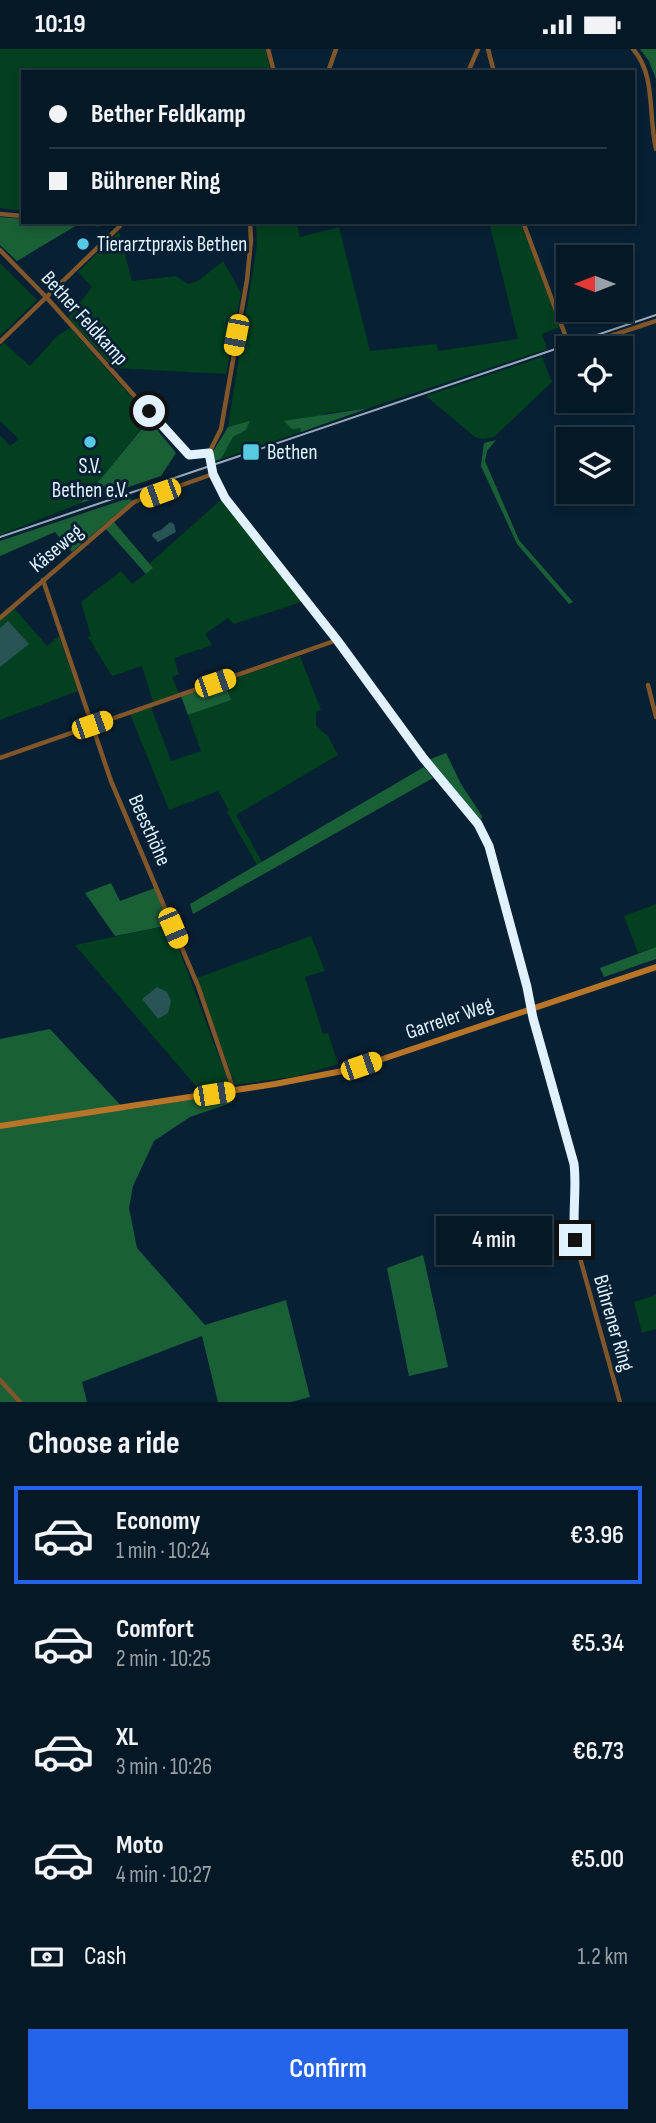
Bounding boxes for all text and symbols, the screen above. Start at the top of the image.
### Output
text: 10:19 [35,9,86,40]
text: Bether Feldkamp [91,99,246,130]
text: Bührener Ring [91,166,220,197]
place label: Tierarztpraxis Bethen [97,232,247,257]
marker: Tierarztpraxis Bethen [75,236,91,252]
north arrow [556,245,634,322]
map controls [556,245,633,504]
street label: Bether Feldkamp [36,266,133,371]
car [222,312,251,358]
button: locate [556,336,633,413]
route start [133,395,165,427]
button: layers [556,427,633,504]
marker: S.V. Bethen e.V. [82,434,98,450]
place label: Bethen [267,440,318,465]
marker: Bethen [241,442,261,462]
place label: S.V. Bethen e.V. [52,454,128,503]
car [137,476,184,510]
street label: Käseweg [25,519,88,578]
car [192,666,239,700]
car [69,708,116,742]
street label: Beesthöhe [123,791,176,870]
car [156,905,191,951]
street label: Garreler Weg [402,992,496,1045]
car [338,1049,385,1083]
car [192,1080,237,1108]
callout: 4 min [435,1215,550,1265]
route end [559,1224,591,1256]
text: 4 min [472,1226,516,1254]
street label: Bührener Ring [588,1272,639,1374]
text: Choose a ride [28,1424,180,1463]
icon: car [32,1504,95,1567]
text: Economy [116,1506,200,1537]
text: €3.96 [570,1520,624,1551]
text: 1 min · 10:24 [116,1537,210,1565]
icon: car [32,1612,95,1675]
text: Comfort [116,1614,194,1645]
text: €5.34 [571,1628,624,1659]
text: 2 min · 10:25 [116,1645,211,1673]
icon: car [32,1720,95,1783]
text: XL [116,1722,138,1753]
text: €6.73 [573,1736,624,1767]
text: 3 min · 10:26 [116,1753,212,1781]
icon: car [32,1828,95,1891]
text: Moto [116,1830,164,1861]
text: €5.00 [571,1844,624,1875]
text: 4 min · 10:27 [116,1861,211,1889]
icon: cash [28,1938,66,1976]
text: Cash [84,1941,127,1972]
text: 1.2 km [578,1943,628,1971]
button: Confirm [28,2029,628,2109]

